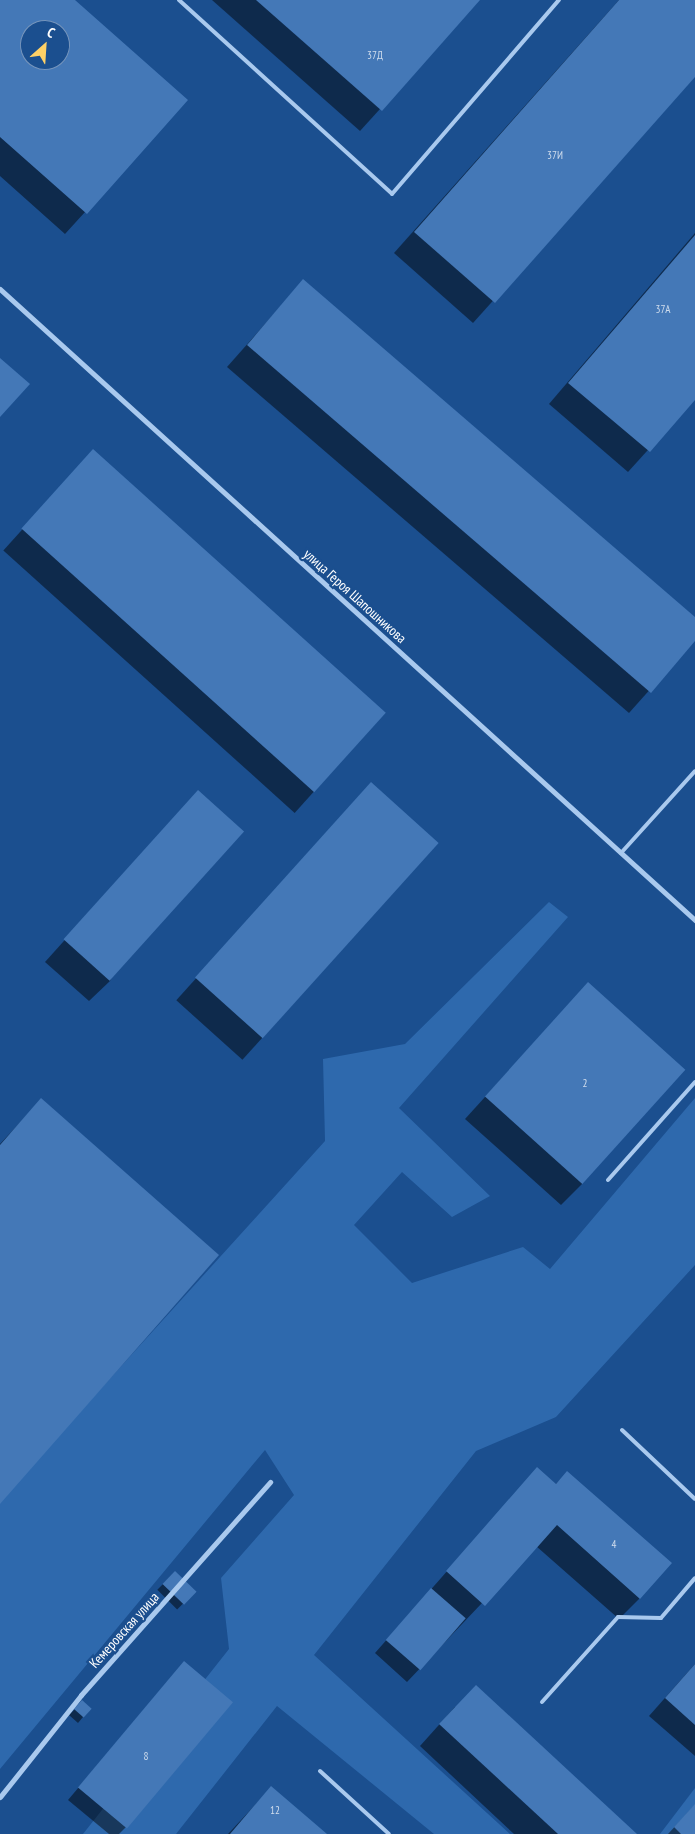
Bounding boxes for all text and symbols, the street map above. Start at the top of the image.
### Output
north arrow [20,20,70,70]
text: С [44,23,58,42]
house number: 37Д [367,48,383,62]
house number: 37И [547,148,563,162]
house number: 37А [655,302,671,316]
street label: улица Героя Шапошникова [300,545,410,647]
house number: 2 [583,1076,587,1090]
house number: 4 [612,1537,616,1551]
street label: Кемеровская улица [86,1589,162,1671]
house number: 8 [144,1749,148,1763]
house number: 12 [270,1803,280,1817]

